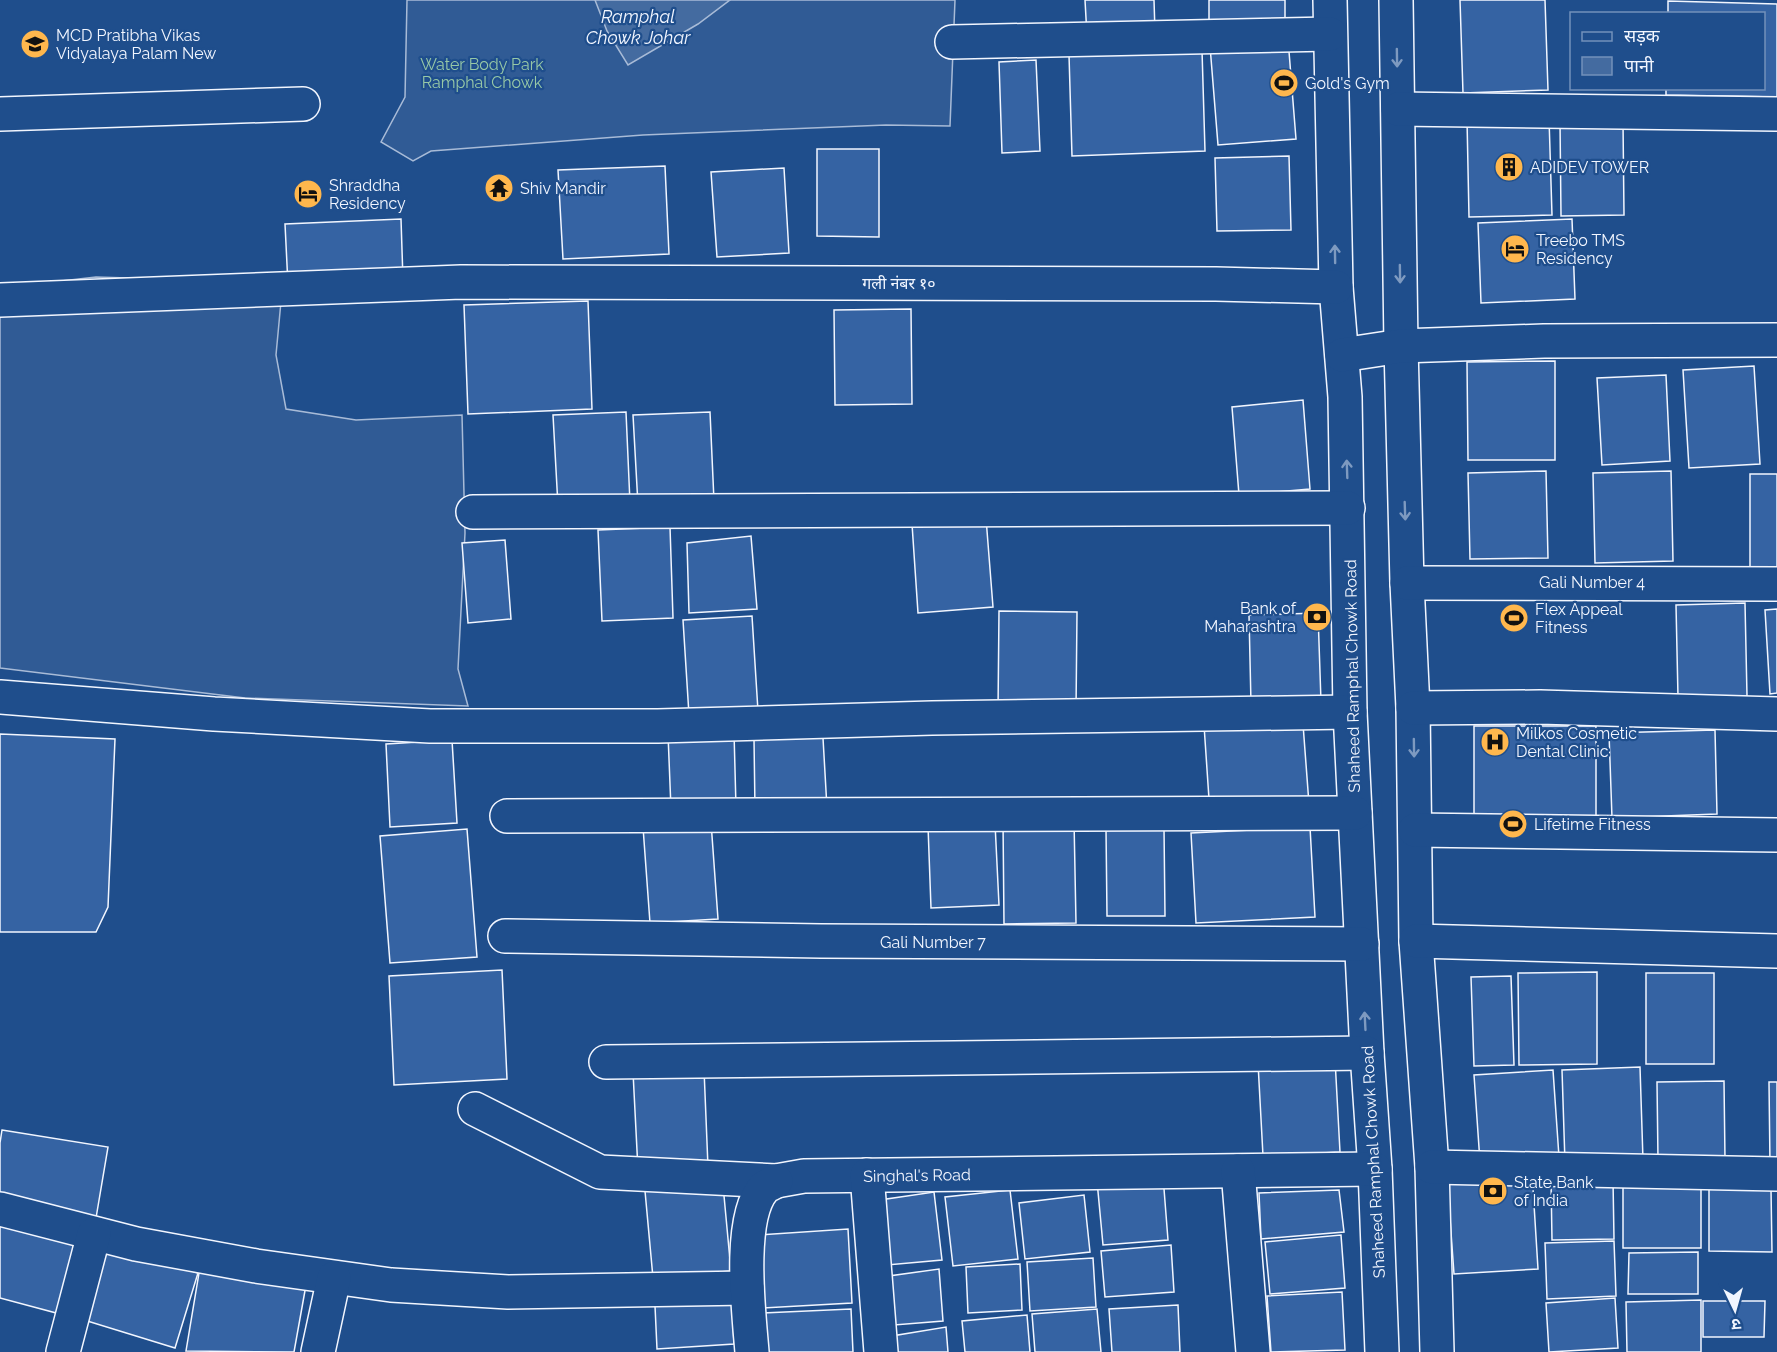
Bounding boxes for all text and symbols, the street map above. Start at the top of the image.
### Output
water label: Ramphal Chowk Johar [586,6,691,48]
legend [1570,12,1765,90]
text: सड़क [1624,25,1661,46]
place label: MCD Pratibha Vikas Vidyalaya Palam New [56,26,216,63]
school or university icon: MCD Pratibha Vikas Vidyalaya Palam New [19,28,51,60]
one-way arrow [1392,48,1403,68]
park label: Water Body Park Ramphal Chowk [420,55,544,92]
text: पानी [1624,55,1654,76]
sports icon: Gold's Gym [1268,67,1300,99]
place label: Gold's Gym [1305,74,1390,93]
building icon: ADIDEV TOWER [1493,151,1525,183]
place label: ADIDEV TOWER [1530,158,1649,177]
temple icon: Shiv Mandir [483,172,515,204]
place label: Shraddha Residency [329,176,406,213]
hotel icon: Shraddha Residency [292,178,324,210]
place label: Shiv Mandir [520,179,606,198]
place label: Treebo TMS Residency [1536,231,1625,268]
hotel icon: Treebo TMS Residency [1499,233,1531,265]
one-way arrow [1329,244,1341,264]
one-way arrow [1394,264,1406,284]
street label: गली नंबर १० [862,274,936,293]
one-way arrow [1342,460,1353,480]
one-way arrow [1400,501,1411,521]
street label: Shaheed Ramphal Chowk Road [1341,559,1364,793]
street label: Gali Number 4 [1539,573,1645,592]
place label: Bank of Maharashtra [1204,599,1297,636]
place label: Flex Appeal Fitness [1535,600,1623,637]
bank icon: Bank of Maharashtra [1301,601,1333,633]
sports icon: Flex Appeal Fitness [1498,602,1530,634]
place label: Milkos Cosmetic Dental Clinic [1516,724,1637,761]
hospital icon: Milkos Cosmetic Dental Clinic [1479,726,1511,758]
one-way arrow [1408,738,1420,758]
sports icon: Lifetime Fitness [1497,808,1529,840]
place label: Lifetime Fitness [1534,815,1651,834]
street label: Gali Number 7 [880,933,986,952]
one-way arrow [1360,1011,1371,1031]
street label: Shaheed Ramphal Chowk Road [1358,1045,1389,1279]
street label: Singhal's Road [863,1165,971,1186]
place label: State Bank of India [1514,1173,1594,1210]
bank icon: State Bank of India [1477,1175,1509,1207]
north arrow [1705,1280,1765,1340]
text: उ [1730,1315,1742,1334]

